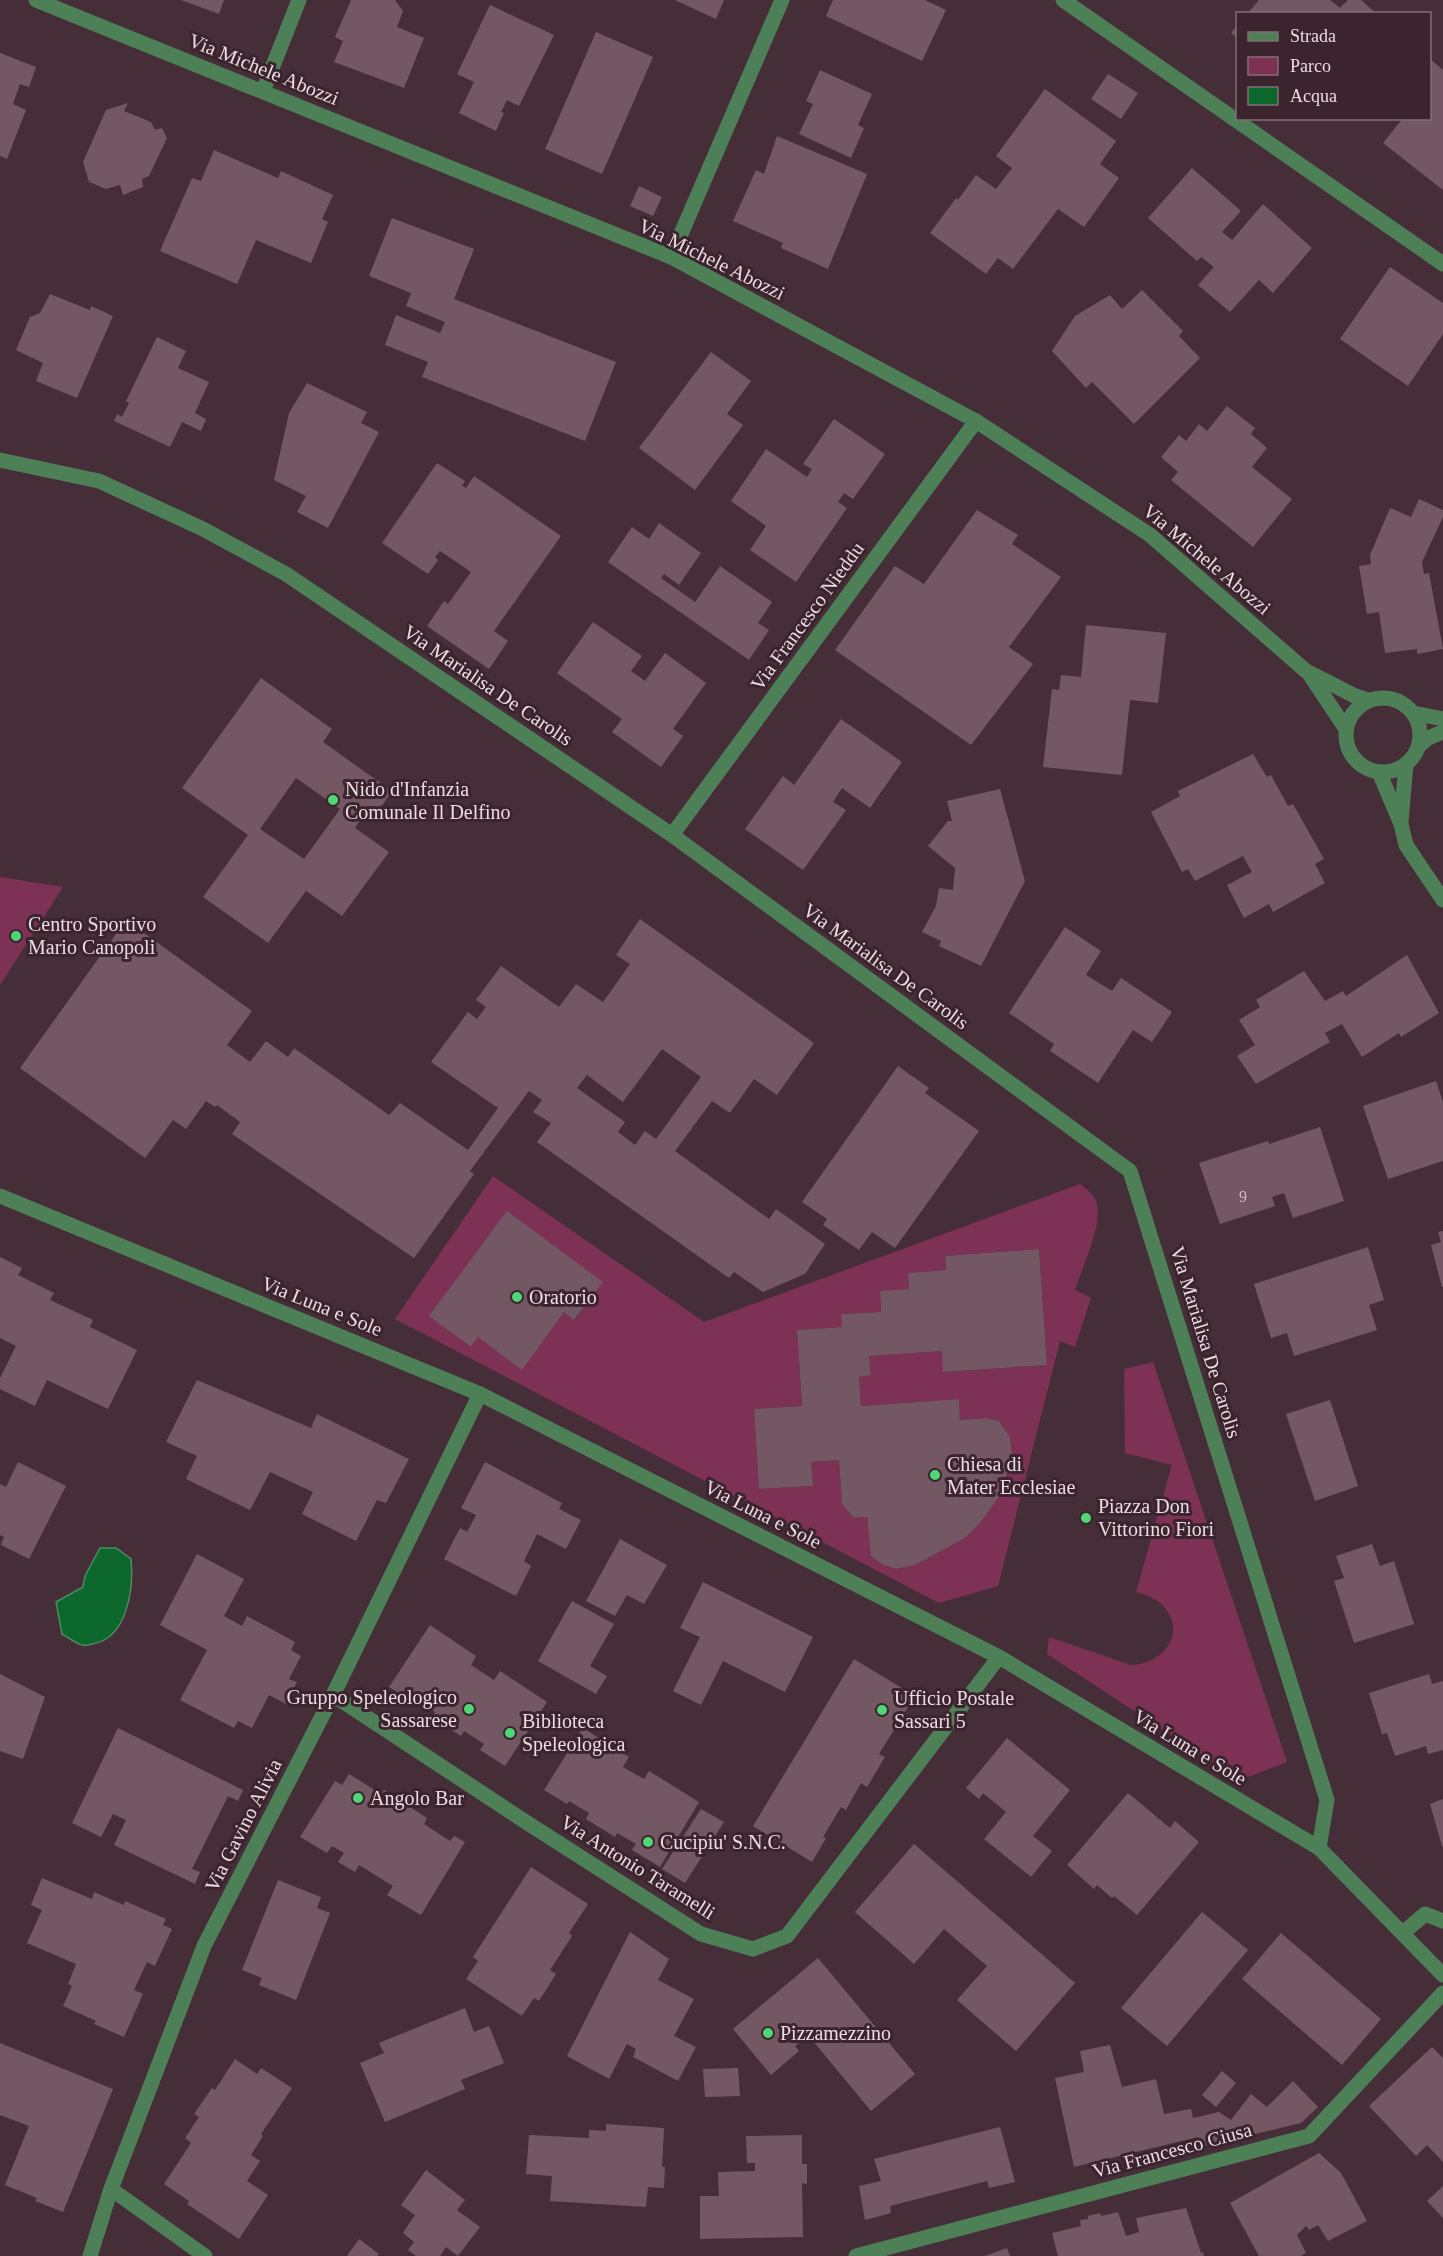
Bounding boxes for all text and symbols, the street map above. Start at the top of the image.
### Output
legend [1236,12,1431,120]
text: Strada [1290,26,1336,46]
street label: Via Michele Abozzi [186,29,343,109]
text: Parco [1290,56,1331,76]
text: Acqua [1290,86,1337,106]
street label: Via Michele Abozzi [635,214,789,304]
street label: Via Michele Abozzi [1139,499,1276,619]
street label: Via Francesco Nieddu [746,538,868,694]
street label: Via Marialisa De Carolis [399,620,577,750]
place label: Nido d'Infanzia Comunale Il Delfino [345,778,511,823]
marker: Nido d'Infanzia Comunale Il Delfino [326,793,340,807]
street label: Via Marialisa De Carolis [799,899,973,1034]
place label: Centro Sportivo Mario Canopoli [28,913,156,959]
marker: Centro Sportivo Mario Canopoli [9,929,23,943]
house number: 9 [1239,1188,1247,1205]
street label: Via Marialisa De Carolis [1166,1243,1246,1441]
street label: Via Luna e Sole [258,1272,386,1340]
place label: Oratorio [529,1286,597,1308]
marker: Oratorio [510,1290,524,1304]
place label: Chiesa di Mater Ecclesiae [947,1453,1075,1498]
marker: Chiesa di Mater Ecclesiae [928,1468,942,1482]
street label: Via Luna e Sole [701,1475,825,1553]
place label: Piazza Don Vittorino Fiori [1098,1495,1214,1540]
marker: Piazza Don Vittorino Fiori [1079,1511,1093,1525]
place label: Gruppo Speleologico Sassarese [286,1686,457,1731]
place label: Ufficio Postale Sassari 5 [894,1687,1014,1732]
marker: Gruppo Speleologico Sassarese [462,1702,476,1716]
marker: Ufficio Postale Sassari 5 [875,1703,889,1717]
street label: Via Luna e Sole [1129,1705,1251,1790]
place label: Biblioteca Speleologica [522,1710,625,1756]
marker: Biblioteca Speleologica [503,1726,517,1740]
street label: Via Gavino Alivia [200,1755,286,1895]
place label: Angolo Bar [370,1787,464,1810]
marker: Angolo Bar [351,1791,365,1805]
street label: Via Antonio Taramelli [557,1810,720,1924]
place label: Cucipiu' S.N.C. [660,1831,786,1854]
marker: Cucipiu' S.N.C. [641,1835,655,1849]
place label: Pizzamezzino [780,2022,891,2044]
marker: Pizzamezzino [761,2026,775,2040]
street label: Via Francesco Ciusa [1090,2118,1254,2182]

